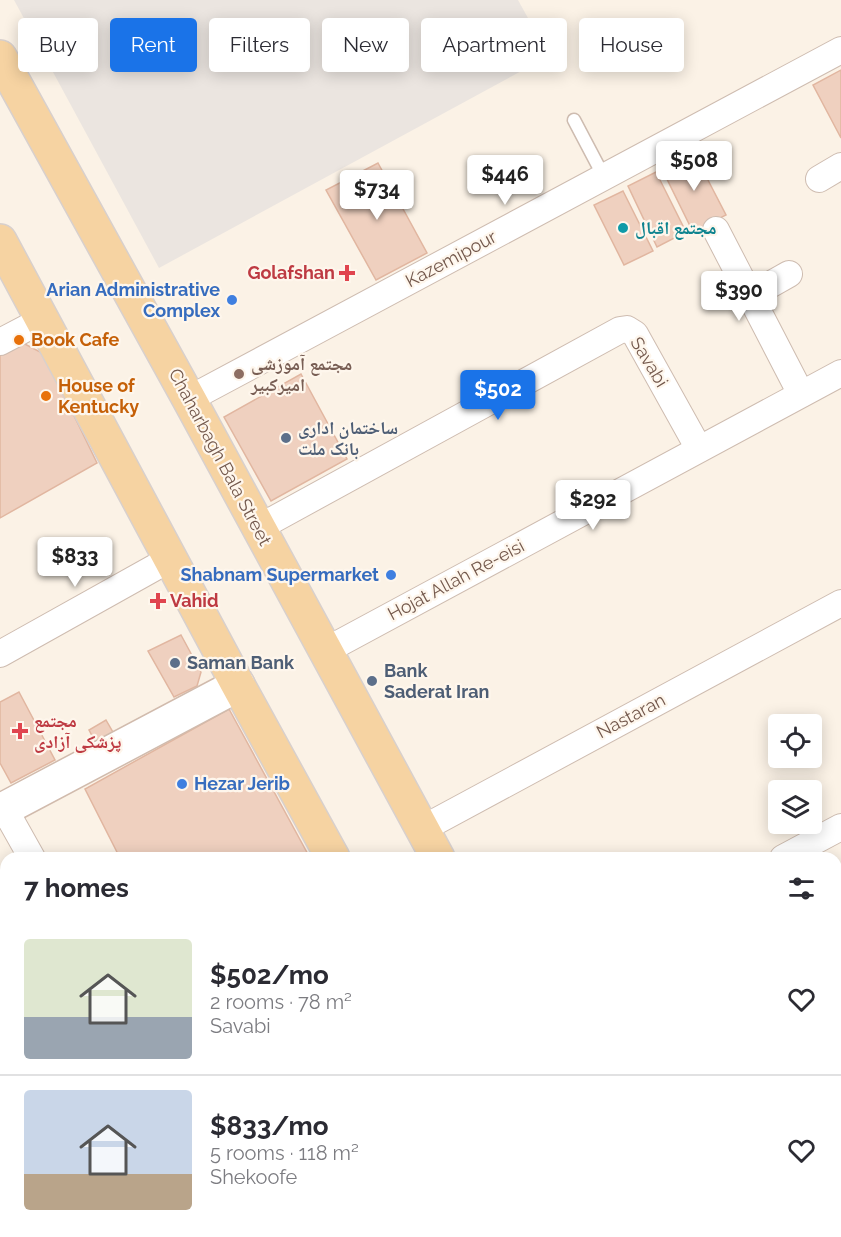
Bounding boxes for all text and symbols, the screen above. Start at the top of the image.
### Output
chip: Buy [18,18,98,72]
chip: Rent [110,18,197,72]
chip: Filters [209,18,310,72]
chip: New [322,18,409,72]
chip: Apartment [421,18,567,72]
chip: House [579,18,684,72]
pin: $508 [658,141,730,192]
text: $508 [670,148,718,172]
pin: $446 [469,155,541,206]
text: $446 [481,162,529,186]
pin: $734 [341,170,413,221]
text: $734 [354,177,400,201]
place label: مجتمع اقبال [635,217,716,240]
marker: مجتمع اقبال [616,221,630,235]
street label: Kazemipour [402,226,500,291]
place label: Golafshan [247,262,335,283]
marker: Golafshan [340,266,354,280]
pin: $390 [703,271,775,322]
text: $390 [715,278,763,302]
place label: Arian Administrative Complex [46,279,220,321]
marker: Arian Administrative Complex [225,293,239,307]
place label: Book Cafe [31,329,120,350]
marker: Book Cafe [12,333,26,347]
street label: Savabi [626,333,673,391]
place label: مجتمع آموزشی امیرکبیر [250,353,352,396]
street label: Chaharbagh Bala Street [165,365,276,549]
marker: مجتمع آموزشی امیرکبیر [232,367,246,381]
pin: $502 [462,370,534,421]
place label: House of Kentucky [58,375,139,417]
text: $502 [474,377,522,401]
marker: House of Kentucky [39,389,53,403]
place label: ساختمان اداری بانک ملت [298,417,398,460]
marker: ساختمان اداری بانک ملت [279,431,293,445]
pin: $292 [557,480,629,531]
text: $292 [569,487,617,511]
street label: Hojat Allah Re-eisi [384,535,527,624]
pin: $833 [39,537,111,588]
text: $833 [51,544,99,568]
place label: Shabnam Supermarket [181,564,379,585]
marker: Shabnam Supermarket [384,568,398,582]
place label: Vahid [170,590,219,611]
marker: Vahid [151,594,165,608]
place label: Saman Bank [187,652,295,673]
marker: Saman Bank [168,656,182,670]
place label: Bank Saderat Iran [384,660,489,702]
marker: Bank Saderat Iran [365,674,379,688]
street label: Nastaran [593,689,669,742]
place label: مجتمع پزشکی آزادی [34,710,121,753]
map controls [768,714,822,834]
button: locate [768,714,822,768]
marker: مجتمع پزشکی آزادی [11,722,29,740]
place label: Hezar Jerib [194,773,290,794]
marker: Hezar Jerib [175,777,189,791]
button: layers [768,780,822,834]
icon: filters [785,872,818,905]
text: 7 homes [24,873,129,903]
text: $502/mo [210,960,329,990]
icon: home [72,963,144,1035]
icon: heart [785,983,818,1016]
text: 2 rooms · 78 m² [210,990,352,1014]
text: Savabi [210,1014,271,1038]
text: $833/mo [210,1111,328,1141]
icon: home [72,1114,144,1186]
icon: heart [785,1134,818,1167]
text: 5 rooms · 118 m² [210,1141,359,1165]
text: Shekoofe [210,1165,297,1189]

